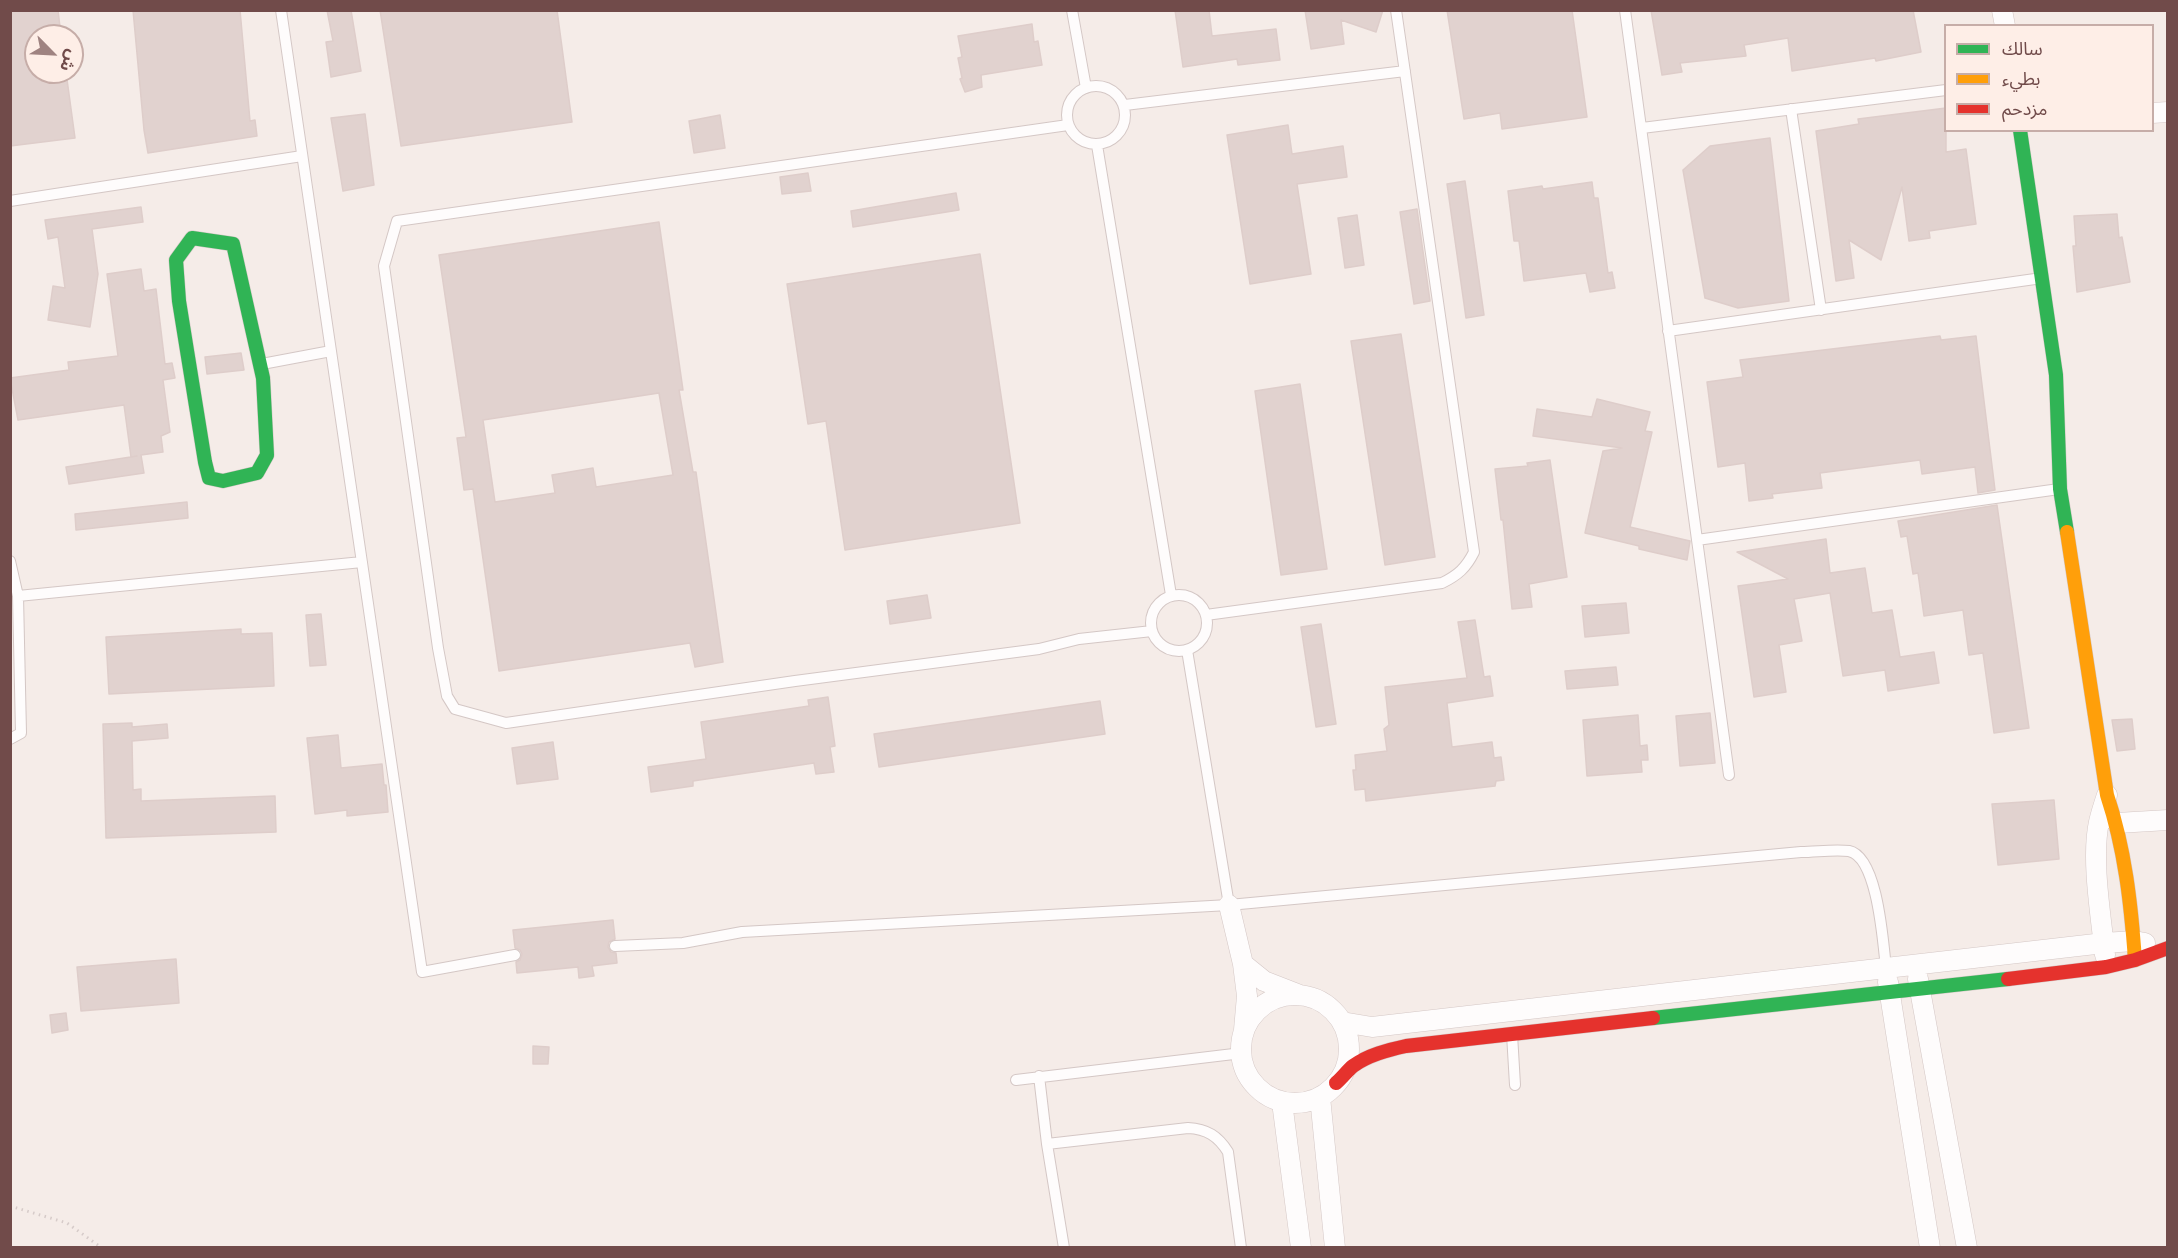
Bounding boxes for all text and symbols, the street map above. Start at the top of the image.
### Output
north arrow [24,24,84,84]
legend [1944,24,2154,132]
text: سالك [2002,37,2043,62]
text: ش [54,46,83,75]
text: بطيء [2002,67,2040,92]
text: مزدحم [2002,97,2047,122]

